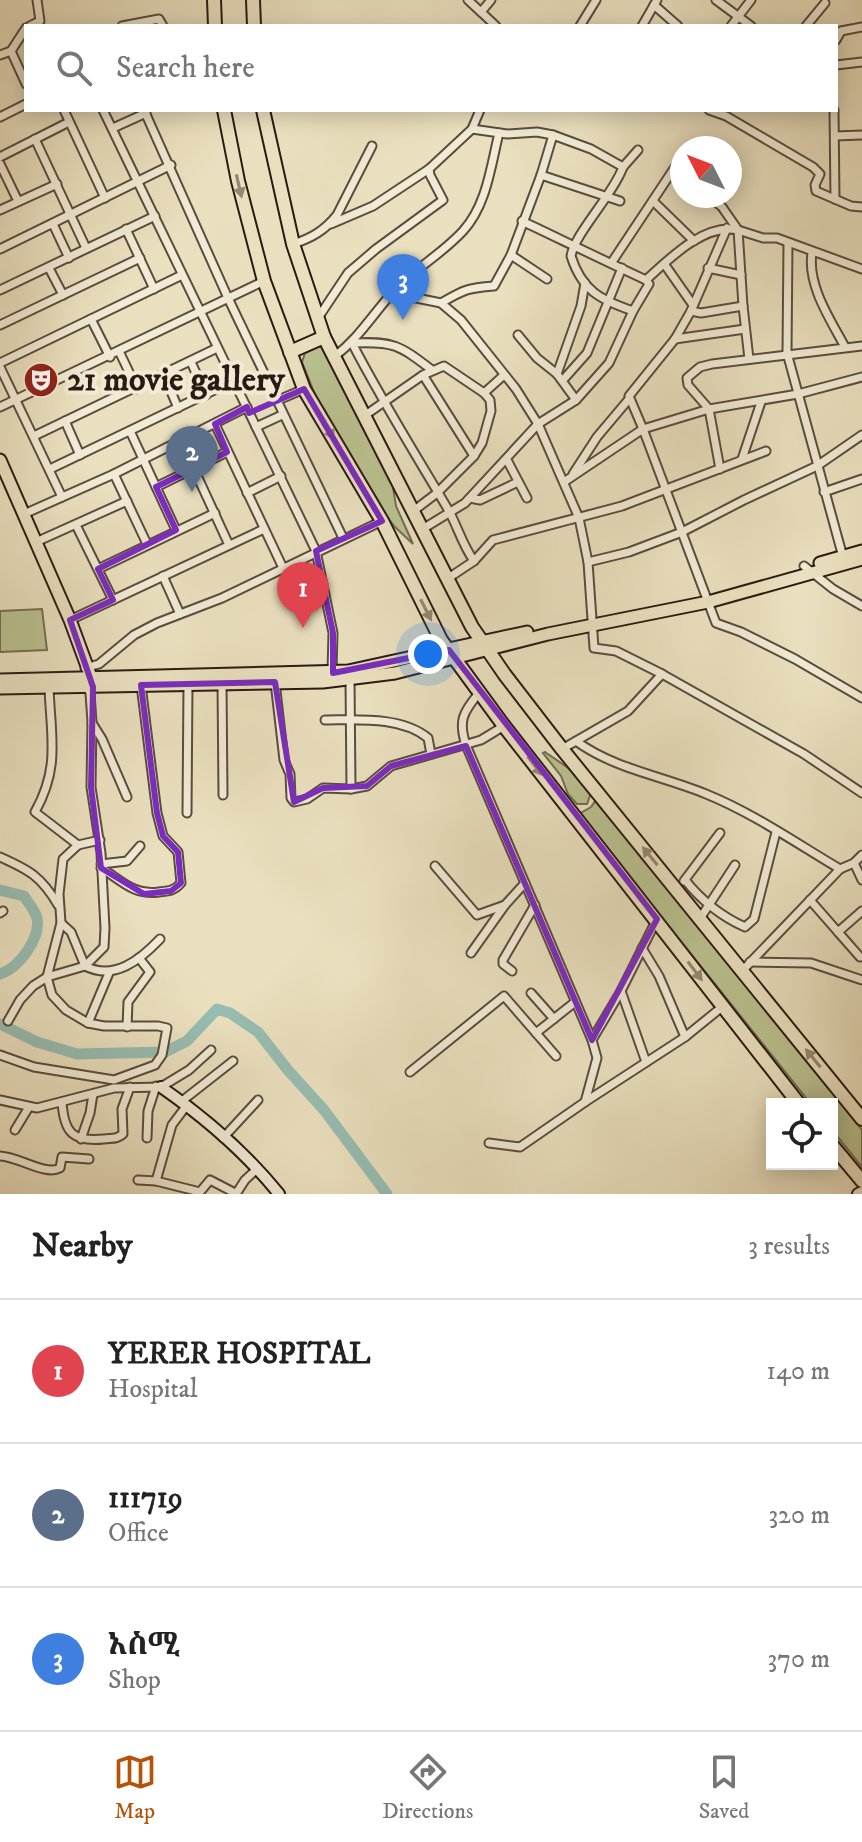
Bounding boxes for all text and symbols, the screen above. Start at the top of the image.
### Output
search box [24,24,838,112]
icon: search [52,46,96,90]
text: Search here [116,50,255,87]
north arrow [670,136,742,208]
one-way arrow [233,174,246,199]
pin: 3 [377,254,429,320]
place label: 21 movie gallery [67,359,286,401]
theatre icon: 21 movie gallery [22,361,60,399]
one-way arrow [321,418,335,441]
pin: 2 [166,426,218,492]
pin: 1 [277,562,329,628]
one-way arrow [420,599,433,622]
your location [408,634,448,674]
one-way arrow [527,756,543,776]
one-way arrow [642,846,659,866]
one-way arrow [687,961,703,981]
one-way arrow [805,1048,822,1068]
map controls [766,1098,838,1170]
button: locate [766,1098,838,1170]
text: Nearby [32,1225,133,1267]
text: 3 results [748,1230,830,1263]
text: YERER HOSPITAL [108,1336,370,1373]
text: 1 [53,1355,63,1388]
text: 140 m [766,1355,830,1388]
text: Hospital [108,1373,198,1406]
text: 111719 [108,1480,183,1517]
text: 2 [52,1499,64,1532]
text: 320 m [768,1499,830,1532]
text: Office [108,1517,169,1550]
text: አስሚ [108,1627,180,1664]
text: 3 [53,1643,63,1676]
text: 370 m [768,1643,830,1676]
text: Shop [108,1664,161,1697]
tab: Map [113,1750,157,1825]
tab: Directions [382,1750,473,1825]
tab: Saved [699,1750,749,1825]

